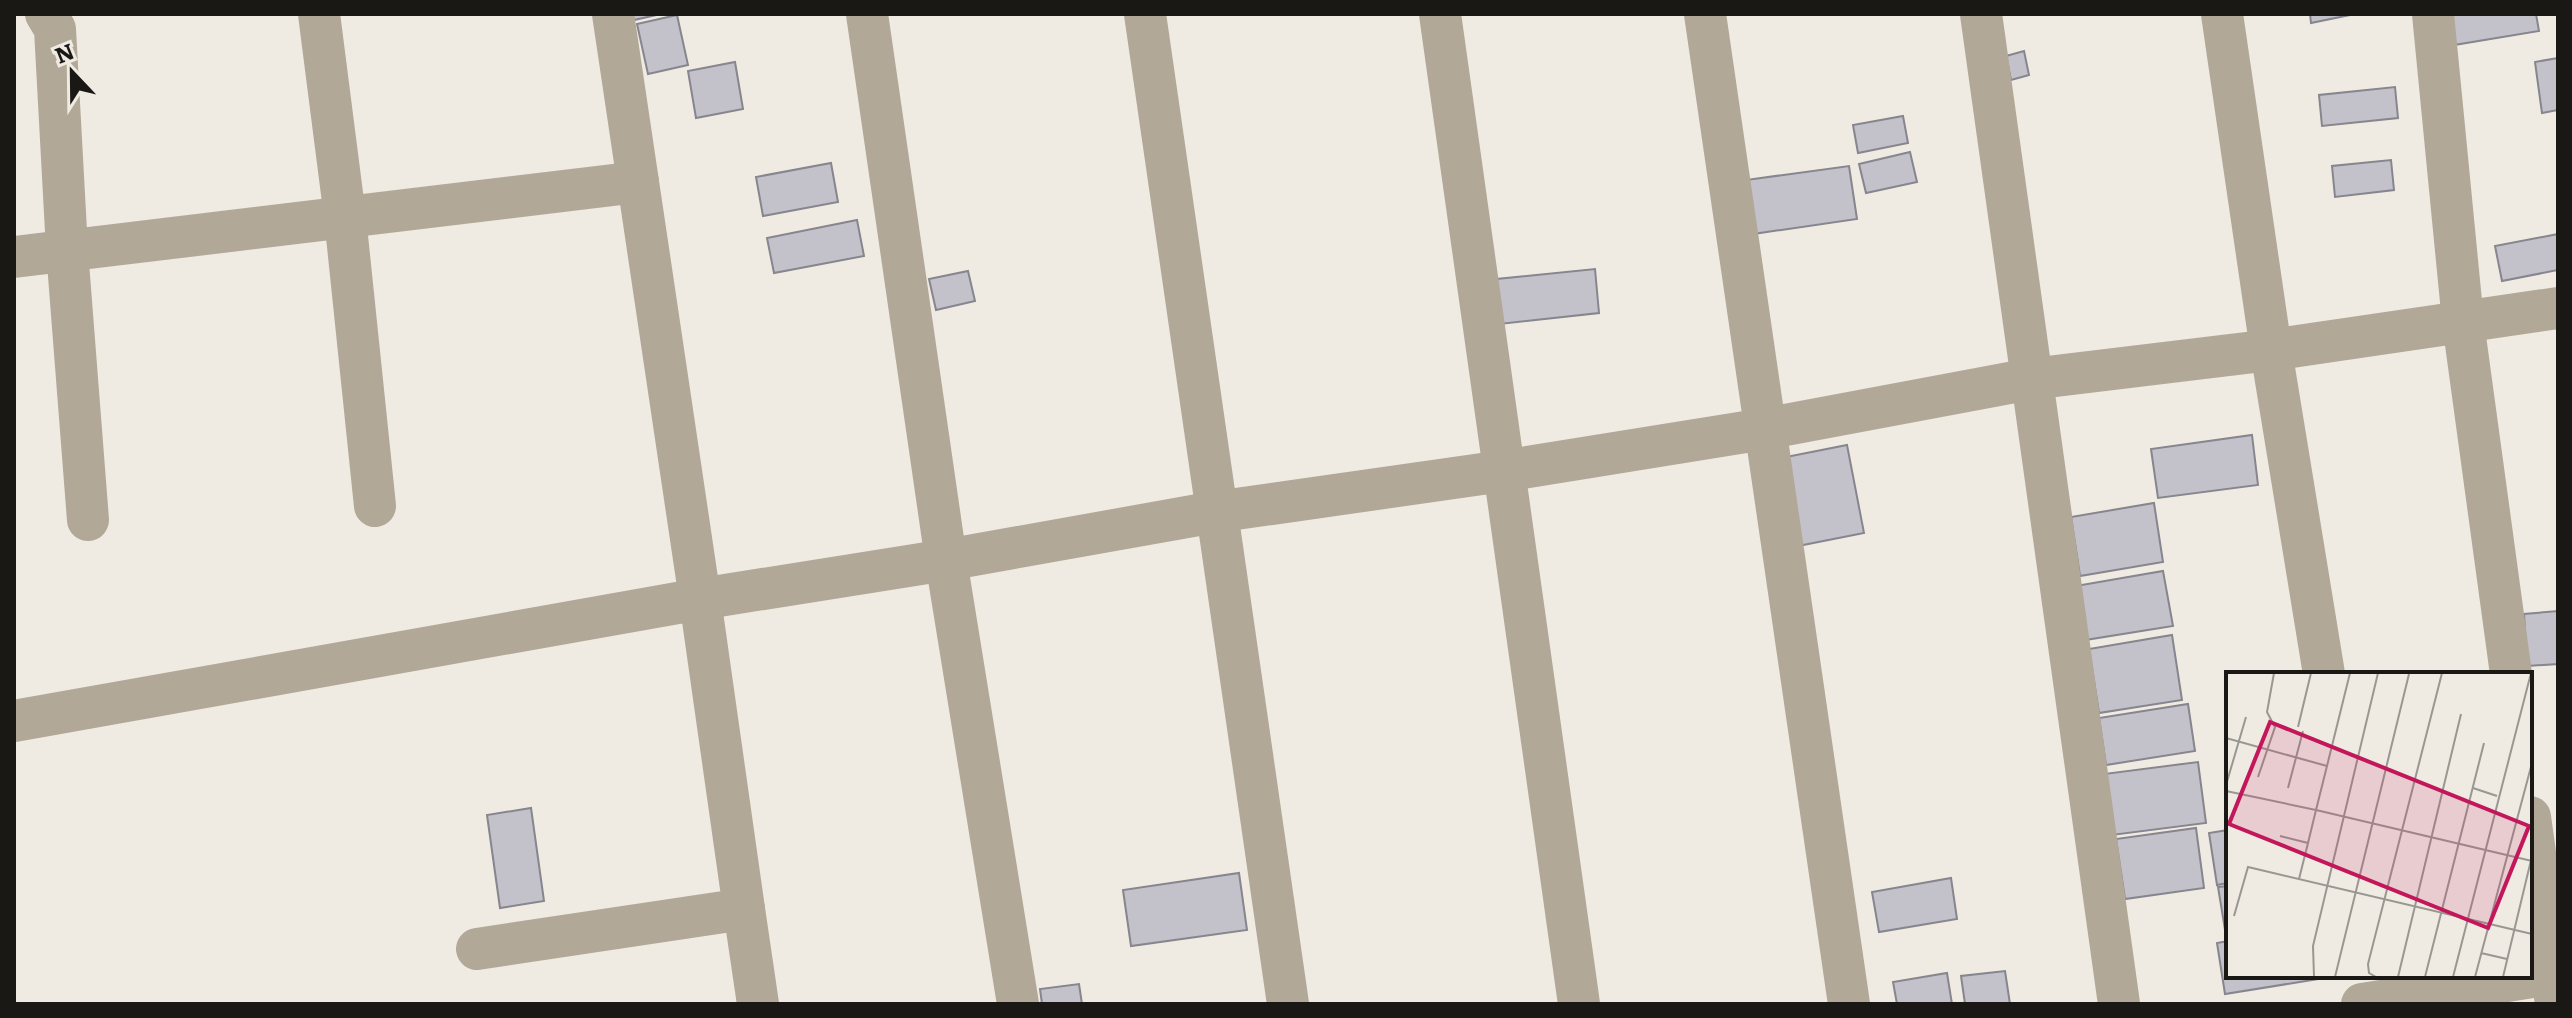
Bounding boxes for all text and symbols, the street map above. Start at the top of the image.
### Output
north arrow [32,32,112,112]
text: N [49,33,79,71]
inset map [2226,672,2532,978]

